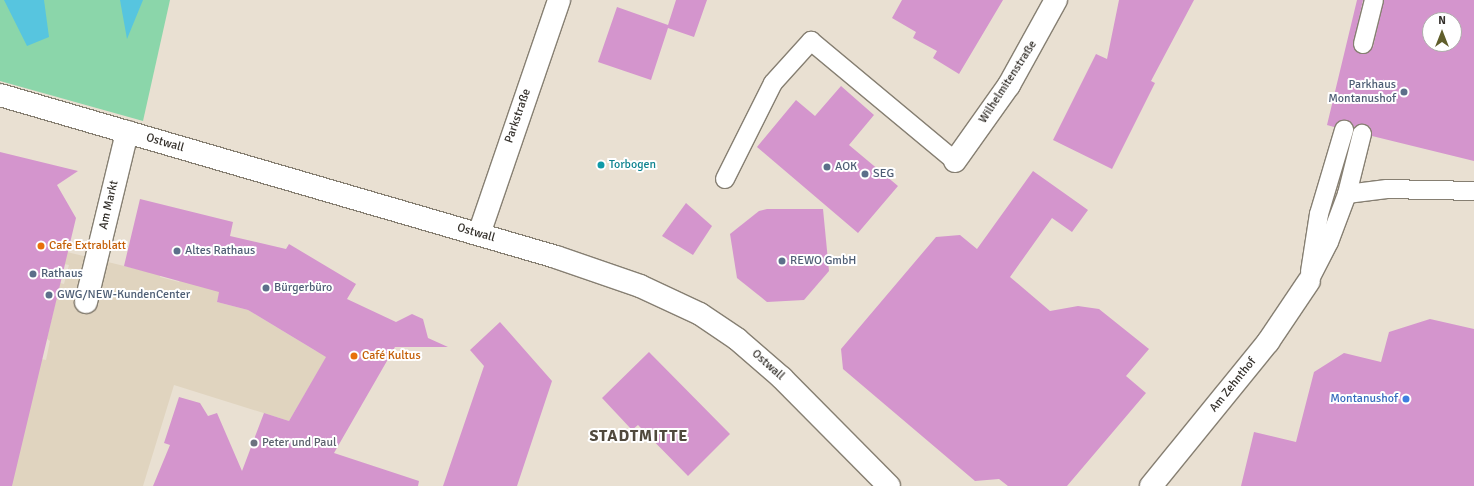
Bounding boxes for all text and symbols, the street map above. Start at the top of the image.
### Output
north arrow [1422,12,1462,52]
text: N [1438,14,1446,27]
street label: Wilhelmitenstraße [976,38,1040,126]
place label: Parkhaus Montanushof [1328,78,1396,106]
street label: Parkstraße [502,87,534,145]
marker: Parkhaus Montanushof [1399,87,1409,97]
street label: Ostwall [144,131,186,155]
place label: Torbogen [609,158,656,172]
marker: Torbogen [596,160,606,170]
place label: AOK [835,160,857,174]
marker: AOK [822,162,832,172]
place label: SEG [873,167,894,181]
marker: SEG [860,169,870,179]
street label: Am Markt [96,179,122,231]
street label: Ostwall [455,221,497,245]
place label: Cafe Extrablatt [49,239,126,253]
marker: Cafe Extrablatt [36,241,46,251]
place label: Altes Rathaus [185,244,255,258]
marker: Altes Rathaus [172,246,182,256]
place label: REWO GmbH [790,254,856,268]
marker: REWO GmbH [777,256,787,266]
place label: Rathaus [41,267,83,281]
marker: Rathaus [28,269,38,279]
place label: Bürgerbüro [274,281,332,295]
marker: Bürgerbüro [261,283,271,293]
place label: GWG/NEW-KundenCenter [57,288,190,302]
marker: GWG/NEW-KundenCenter [44,290,54,300]
street label: Ostwall [749,347,787,383]
place label: Café Kultus [362,349,421,363]
marker: Café Kultus [349,351,359,361]
street label: Am Zehnthof [1207,355,1259,415]
place label: Montanushof [1330,392,1398,406]
marker: Montanushof [1401,394,1411,404]
district label: STADTMITTE [590,426,688,446]
place label: Peter und Paul [262,436,336,450]
marker: Peter und Paul [249,438,259,448]

